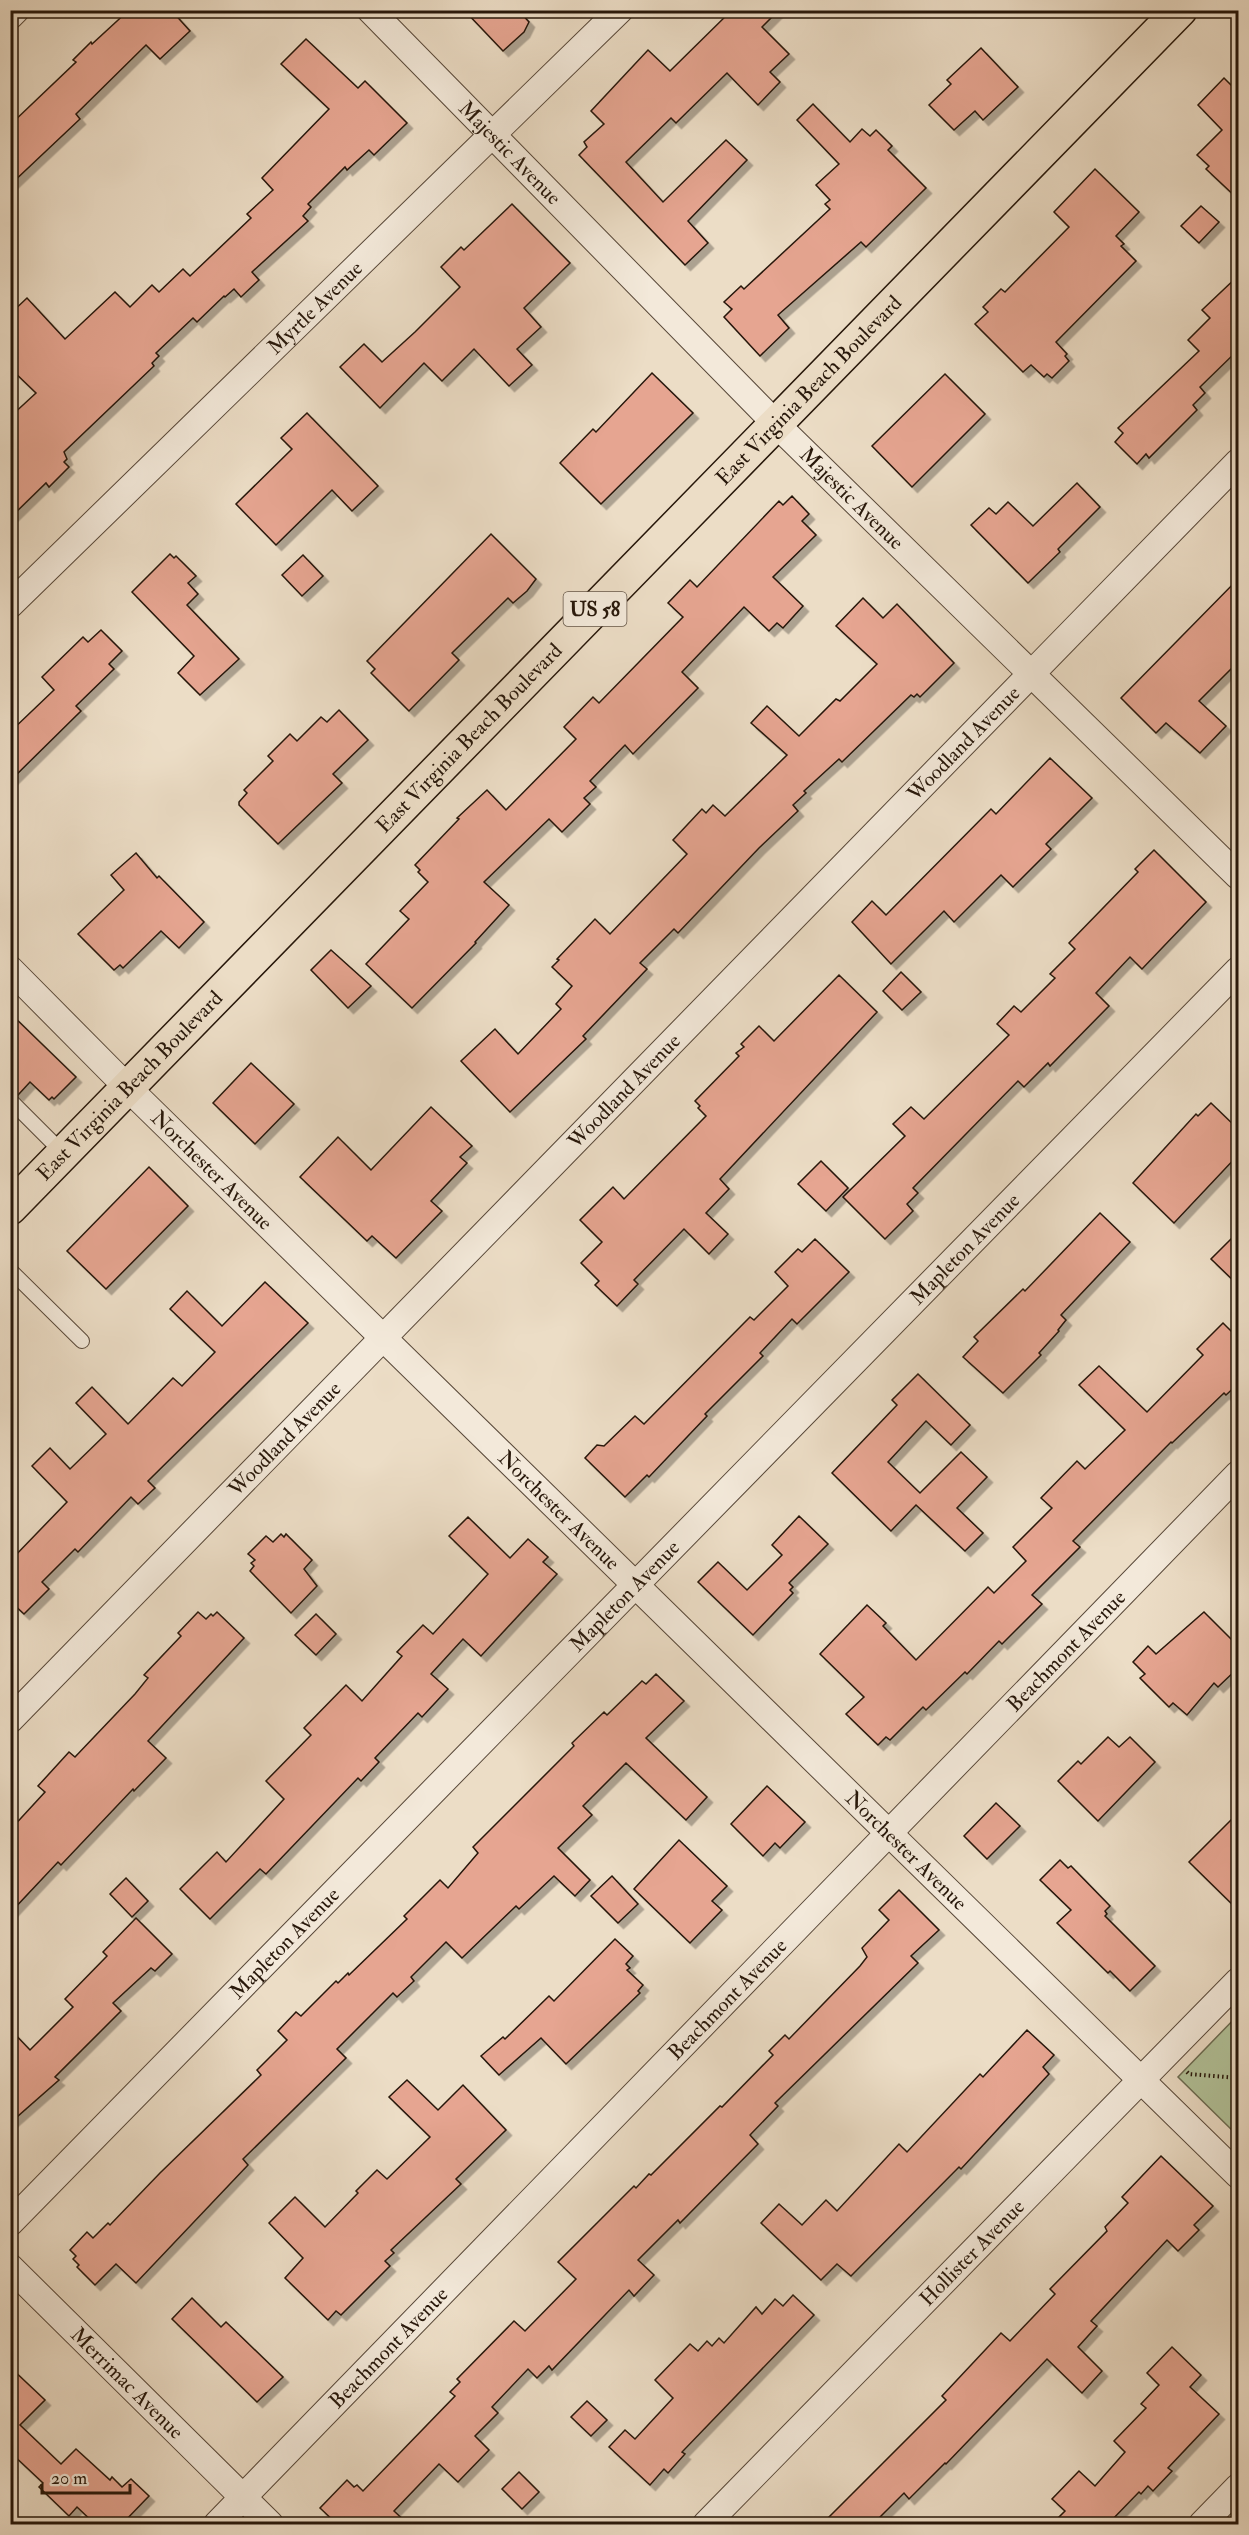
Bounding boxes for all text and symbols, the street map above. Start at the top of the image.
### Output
street label: Majestic Avenue [453,95,567,211]
street label: Myrtle Avenue [262,255,369,361]
street label: East Virginia Beach Boulevard [710,289,908,491]
street label: Majestic Avenue [794,441,910,556]
road number: US 58 [564,592,626,626]
street label: East Virginia Beach Boulevard [371,637,569,839]
street label: Woodland Avenue [901,680,1026,808]
street label: East Virginia Beach Boulevard [31,985,229,1187]
street label: Woodland Avenue [561,1028,687,1155]
street label: Norchester Avenue [145,1105,278,1236]
street label: Mapleton Avenue [904,1187,1026,1311]
street label: Woodland Avenue [222,1376,347,1503]
street label: Norchester Avenue [492,1445,626,1576]
street label: Mapleton Avenue [564,1534,686,1658]
street label: Beachmont Avenue [1001,1584,1132,1718]
street label: Norchester Avenue [839,1785,973,1916]
street label: Mapleton Avenue [224,1882,346,2005]
street label: Beachmont Avenue [662,1933,793,2066]
street label: Hollister Avenue [914,2194,1031,2312]
street label: Beachmont Avenue [323,2281,454,2415]
street label: Merrimac Avenue [65,2321,190,2445]
scale bar [42,2457,130,2495]
text: 20 m [51,2467,87,2490]

